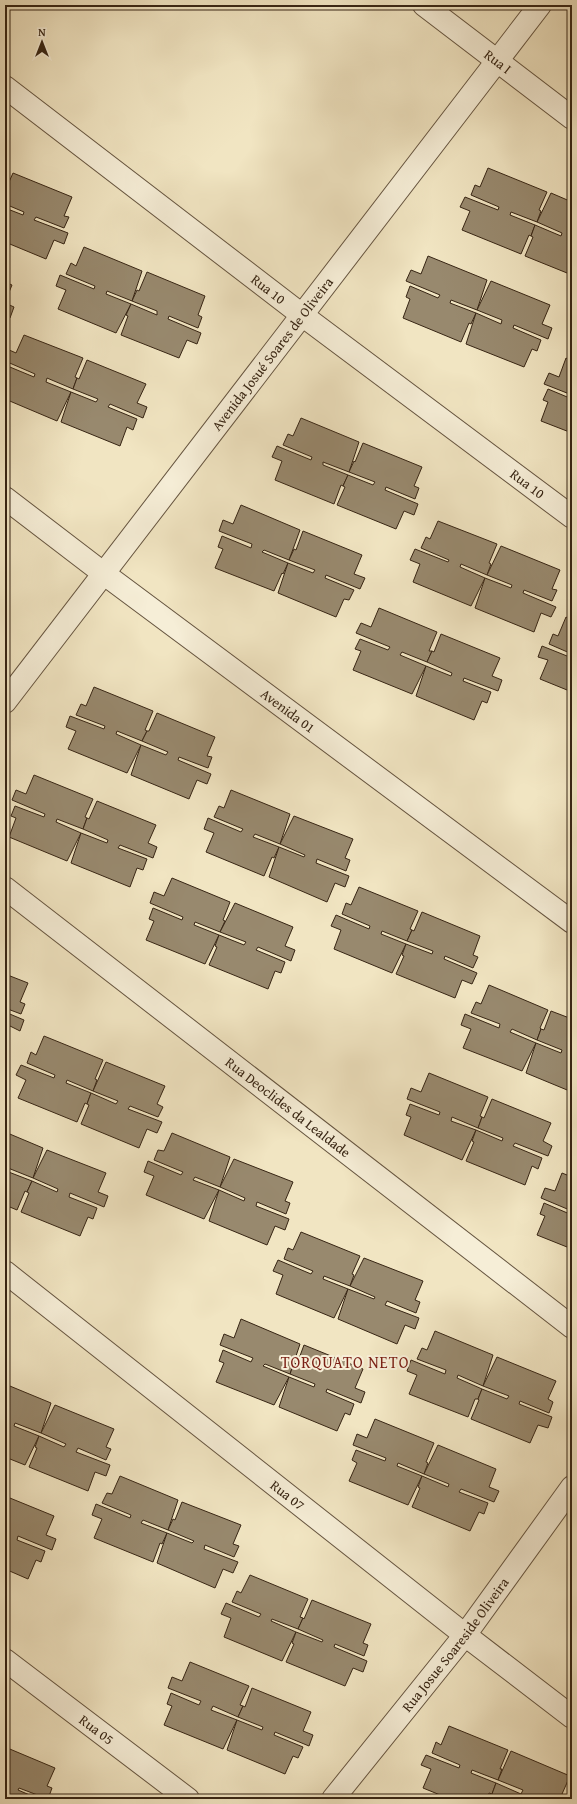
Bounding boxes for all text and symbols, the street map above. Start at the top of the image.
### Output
north arrow [22,22,62,62]
text: N [38,24,46,40]
street label: Rua I [480,44,516,78]
street label: Rua 10 [247,269,290,309]
street label: Avenida Josué Soares de Oliveira [207,272,338,435]
street label: Rua 10 [506,464,549,503]
street label: Avenida 01 [257,684,319,738]
street label: Rua Deoclides da Lealdade [221,1052,355,1162]
district label: TORQUATO NETO [281,1350,409,1374]
street label: Rua 07 [266,1475,309,1515]
street label: Rua Josue Soareside Oliveira [397,1573,514,1716]
street label: Rua 05 [75,1710,118,1749]

